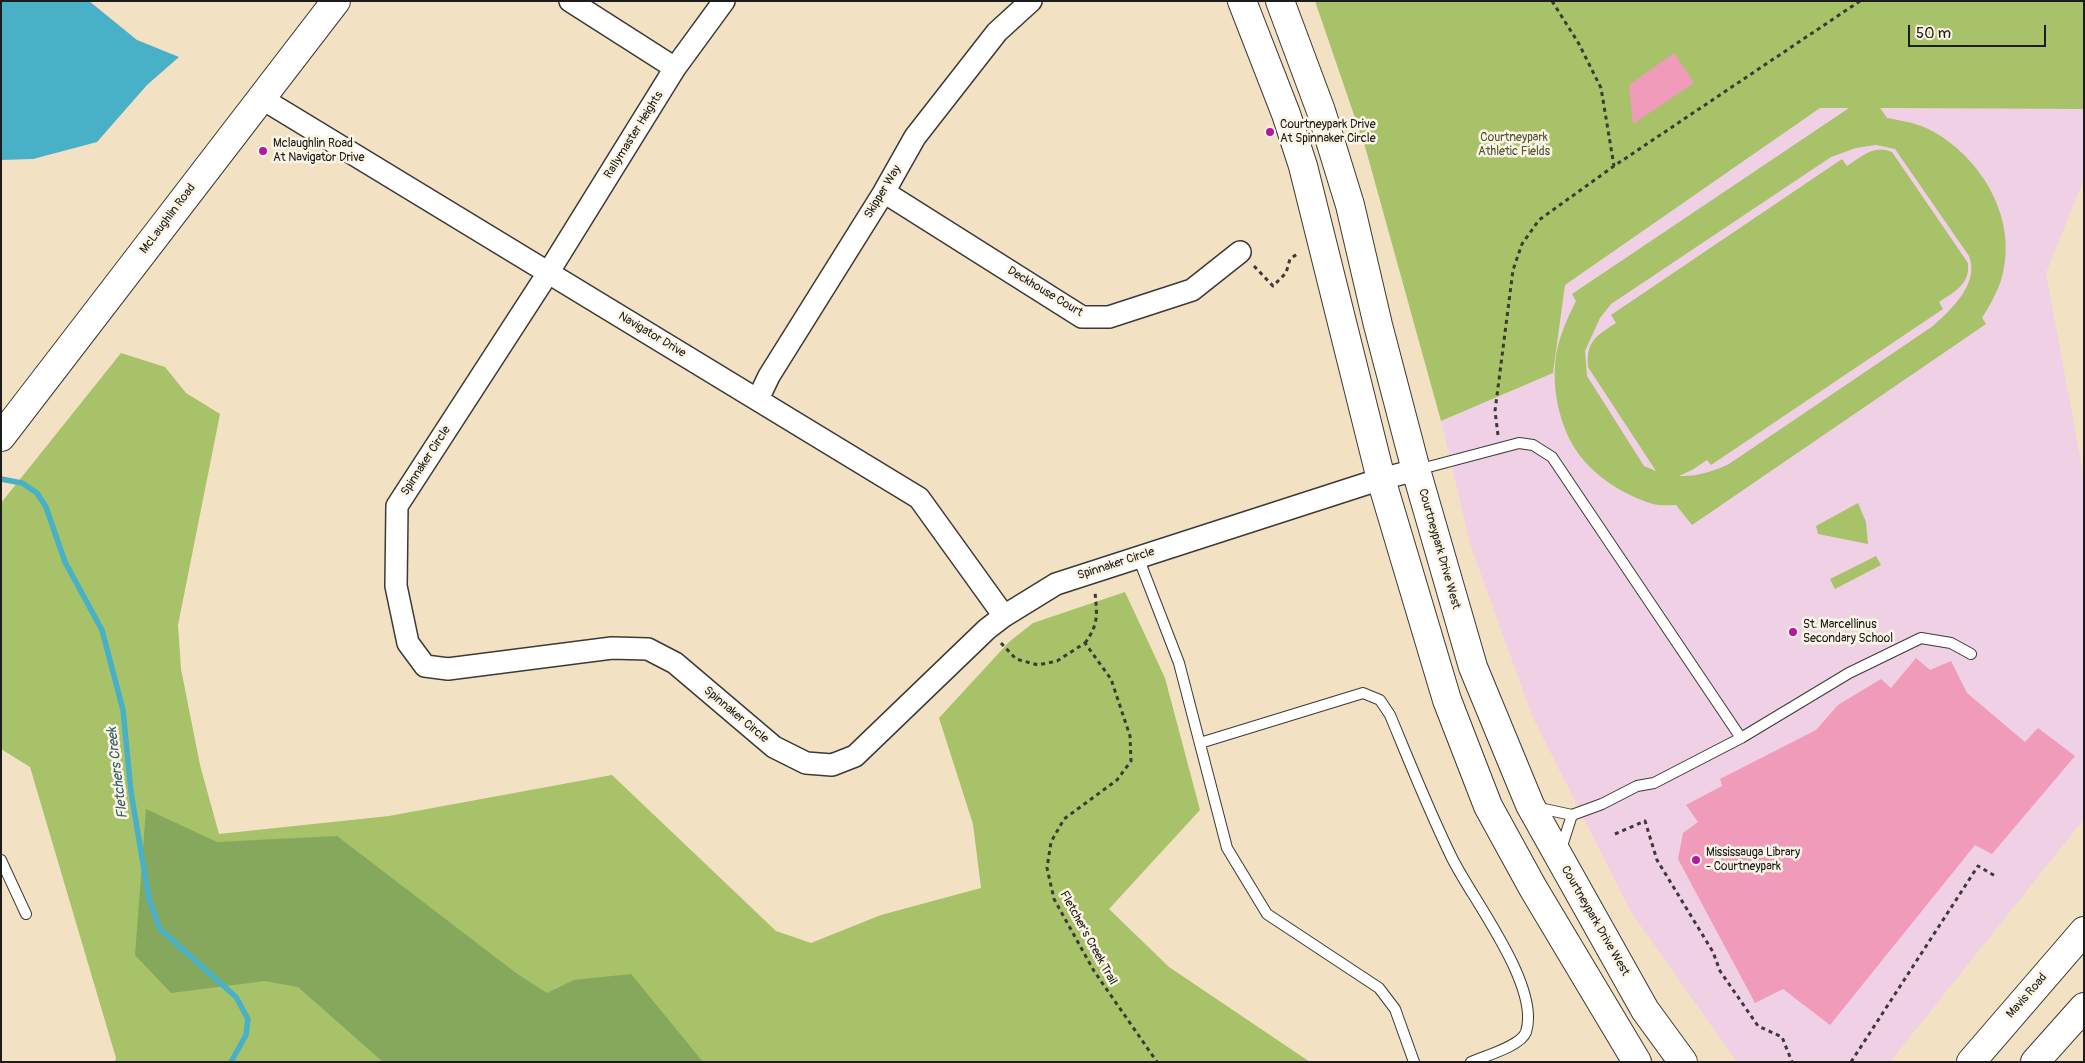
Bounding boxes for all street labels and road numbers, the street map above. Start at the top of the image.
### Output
street label: Rallymaster Heights [601,89,667,181]
street label: Skipper Way [862,163,904,221]
street label: McLaughlin Road [137,181,199,257]
street label: Deckhouse Court [1005,264,1085,320]
street label: Navigator Drive [616,309,688,361]
street label: Spinnaker Circle [398,423,454,499]
street label: Courtneypark Drive West [1415,487,1463,611]
street label: Spinnaker Circle [1076,545,1156,583]
street label: Spinnaker Circle [701,684,771,746]
street label: Courtneypark Drive West [1558,863,1632,979]
street label: Fletcher's Creek Trail [1056,889,1120,987]
street label: Mavis Road [2004,971,2050,1021]

